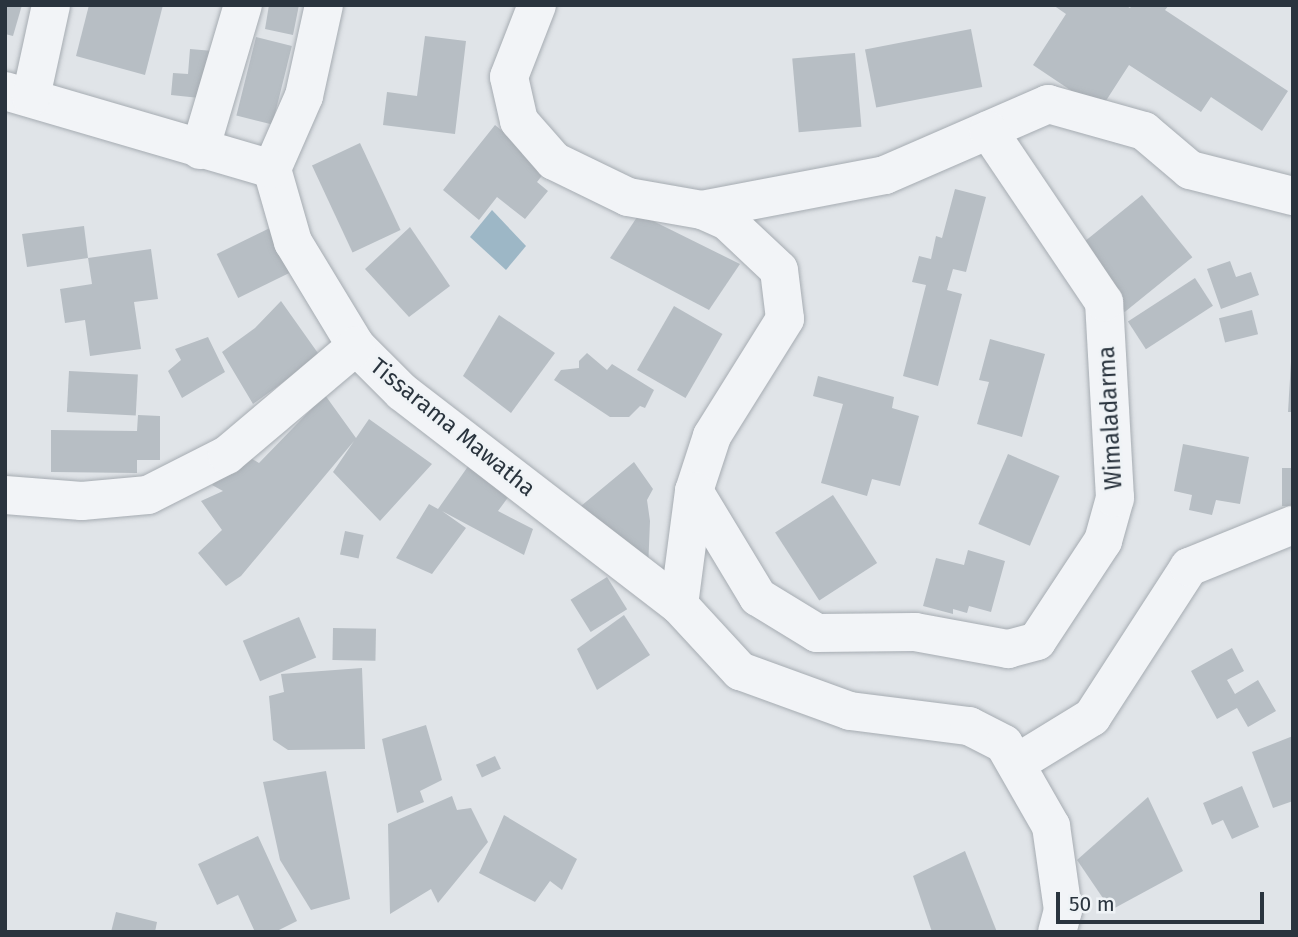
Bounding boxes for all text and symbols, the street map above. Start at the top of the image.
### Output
street label: Wimaladarma [1092,345,1128,491]
street label: Tissarama Mawatha [365,352,541,502]
scale bar [1060,878,1268,922]
text: 50 m [1069,891,1115,917]

